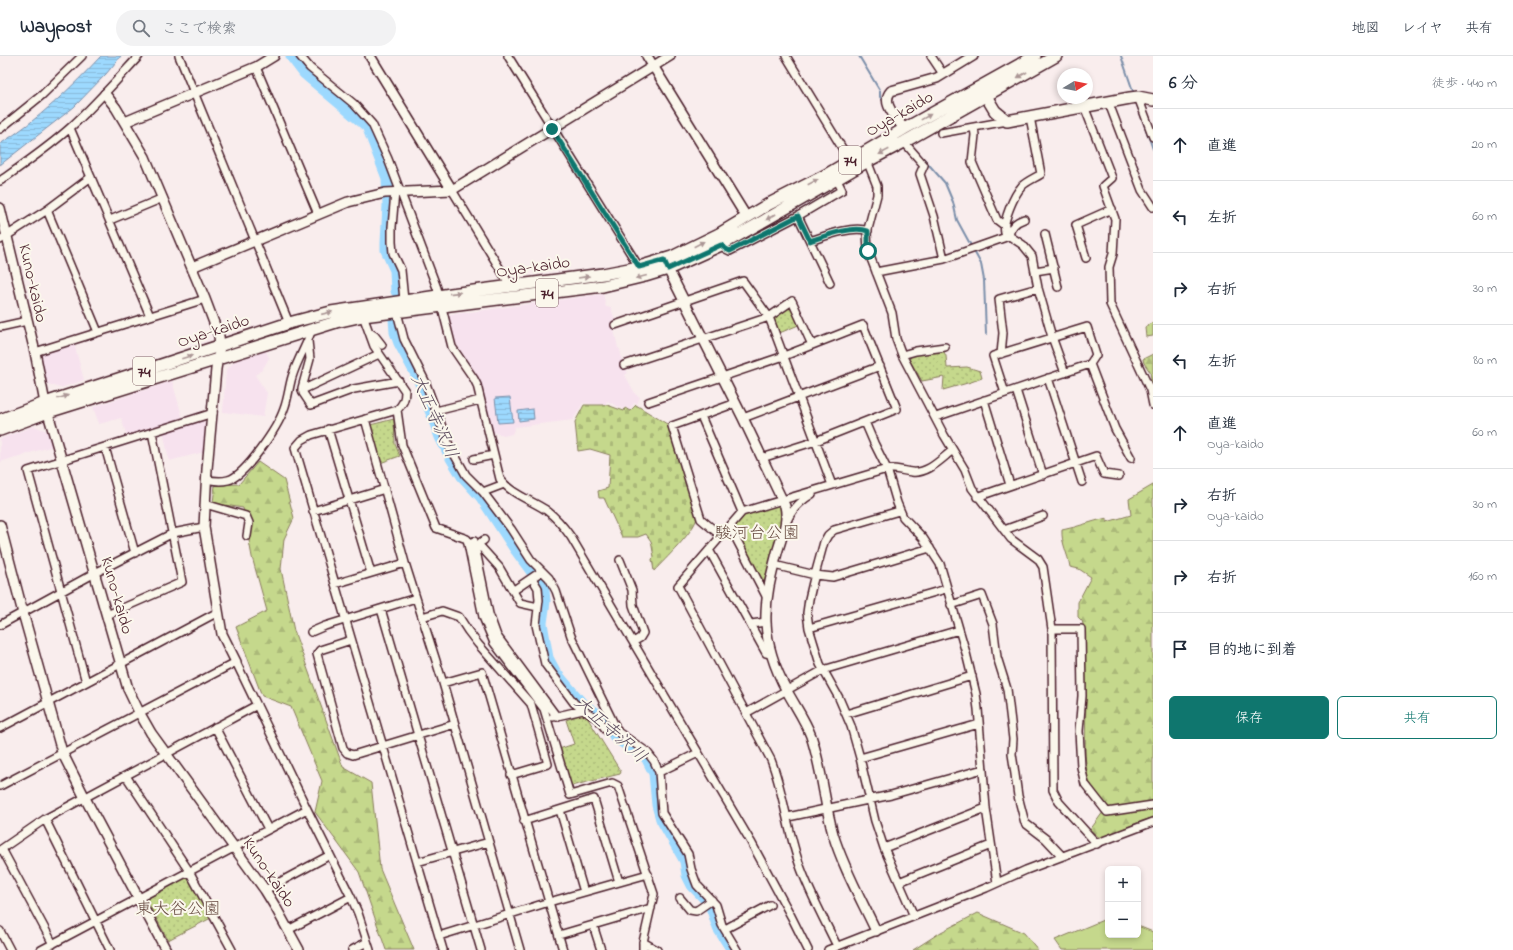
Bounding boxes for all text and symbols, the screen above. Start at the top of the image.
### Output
search box [116,10,396,46]
text: Waypost [20,14,92,41]
icon: search [130,17,152,39]
text: ここで検索 [162,18,237,40]
text: 地図 [1352,18,1380,39]
text: レイヤ [1402,18,1443,39]
text: 共有 [1465,18,1493,39]
north arrow [1057,68,1093,104]
text: 6 分 [1169,71,1198,96]
one-way arrow [1016,72,1028,79]
text: 徒歩 · 440 m [1432,74,1497,93]
street label: Oya-kaido [861,85,939,145]
one-way arrow [920,113,932,120]
route end [543,120,561,138]
icon: ahead [1169,134,1191,156]
text: 直進 [1207,135,1237,157]
text: 20 m [1472,135,1497,154]
road number: 74 [839,146,861,174]
one-way arrow [878,149,890,156]
one-way arrow [808,179,819,185]
icon: left [1169,206,1191,228]
text: 左折 [1207,207,1237,229]
text: 60 m [1472,207,1497,226]
one-way arrow [765,213,777,220]
one-way arrow [693,241,705,247]
street label: Kuno-kaido [11,242,54,325]
route start [859,242,877,260]
street label: Oya-kaido [495,250,572,286]
one-way arrow [578,274,590,280]
one-way arrow [635,274,647,280]
icon: right [1169,278,1191,300]
road number: 74 [536,279,558,307]
text: 右折 [1207,279,1237,301]
text: 30 m [1473,279,1497,298]
one-way arrow [449,290,461,297]
street label: Oya-kaido [174,308,253,356]
one-way arrow [321,310,333,316]
icon: left [1169,350,1191,372]
text: 左折 [1207,351,1237,373]
text: 80 m [1473,351,1497,370]
one-way arrow [181,354,193,360]
road number: 74 [133,357,155,385]
water label: 大正寺沢川 [403,370,463,463]
one-way arrow [57,394,69,400]
text: 直進 [1207,413,1237,435]
icon: ahead [1169,422,1191,444]
text: 60 m [1472,423,1497,442]
text: Oya-kaido [1207,435,1264,454]
text: 右折 [1207,485,1237,507]
icon: right [1169,494,1191,516]
text: 30 m [1473,495,1497,514]
text: Oya-kaido [1207,507,1264,526]
park label: 駿河台公園 [715,521,800,546]
street label: Kuno-kaido [94,554,140,637]
icon: right [1169,566,1191,588]
text: 右折 [1207,567,1237,589]
text: 160 m [1468,567,1497,586]
icon: arrive [1169,638,1191,660]
text: 目的地に到着 [1207,639,1297,661]
water label: 大正寺沢川 [568,691,652,770]
button: 保存 [1169,696,1329,739]
button: 共有 [1337,696,1497,739]
street label: Kuno-kaido [236,833,301,913]
map controls [1105,866,1141,938]
button: + [1105,866,1141,902]
park label: 東大谷公園 [136,897,221,922]
button: − [1105,902,1141,938]

